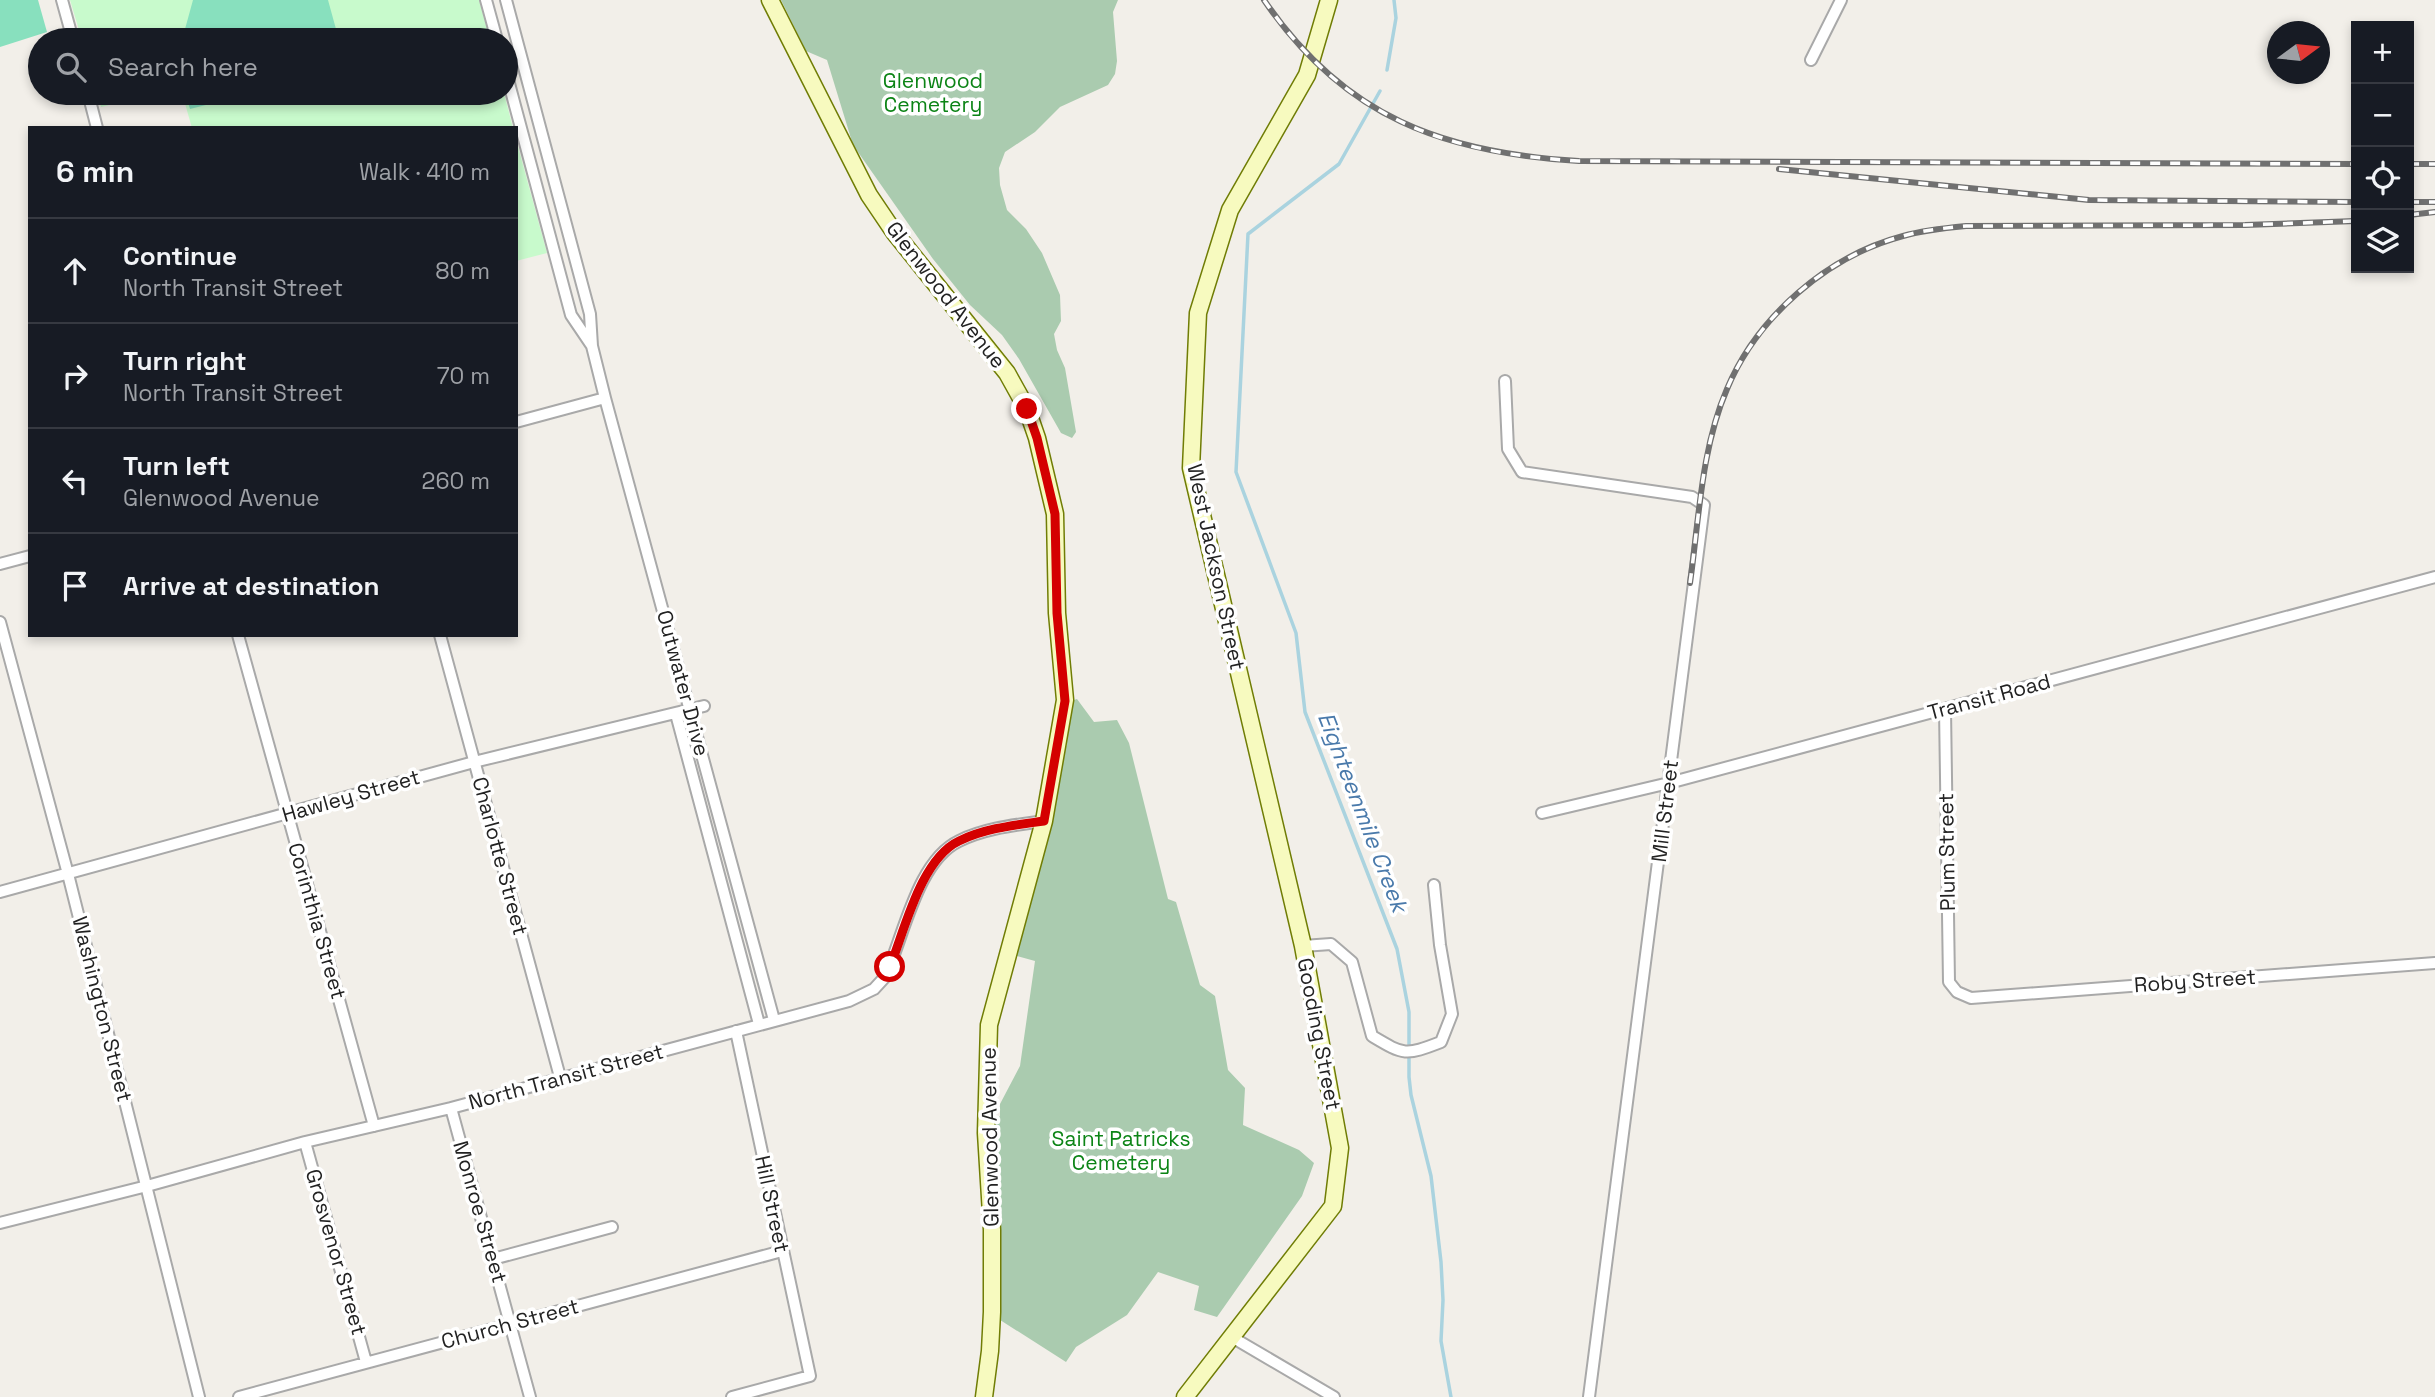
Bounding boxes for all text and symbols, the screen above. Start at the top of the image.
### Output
north arrow [2267,21,2330,84]
map controls [2351,21,2414,273]
button: + [2351,21,2414,84]
search box [28,28,518,105]
icon: search [52,48,90,86]
text: Search here [108,50,258,84]
park label: Glenwood Cemetery [883,67,983,118]
button: − [2351,84,2414,147]
button: locate [2351,147,2414,210]
text: 6 min [56,152,134,191]
text: Walk · 410 m [359,157,490,187]
button: layers [2351,210,2414,273]
street label: Glenwood Avenue [880,216,1012,374]
text: Continue [123,239,237,273]
icon: ahead [56,252,94,290]
text: 80 m [435,256,490,286]
text: North Transit Street [123,273,343,303]
text: Turn right [123,344,247,378]
icon: right [56,357,94,395]
text: 70 m [437,361,490,391]
text: North Transit Street [123,378,343,408]
route end [1011,393,1042,424]
text: Turn left [123,449,230,483]
street label: West Jackson Street [1181,461,1252,673]
icon: left [56,462,94,500]
text: 260 m [422,466,490,496]
text: Glenwood Avenue [123,483,320,513]
icon: arrive [56,567,94,605]
text: Arrive at destination [123,569,380,603]
street label: Outwater Drive [651,607,716,759]
street label: Transit Road [1924,667,2053,726]
water label: Eighteenmile Creek [1311,708,1416,919]
street label: Mill Street [1645,758,1684,864]
street label: Hawley Street [279,763,423,828]
street label: Charlotte Street [466,774,535,938]
street label: Plum Street [1932,793,1961,911]
street label: Corinthia Street [282,840,353,1002]
street label: Washington Street [66,913,139,1104]
route start [874,951,905,982]
street label: Gooding Street [1292,956,1347,1112]
street label: Roby Street [2133,963,2257,998]
street label: North Transit Street [465,1037,666,1116]
street label: Glenwood Avenue [974,1047,1005,1227]
park label: Saint Patricks Cemetery [1052,1125,1190,1176]
street label: Monroe Street [447,1138,514,1286]
street label: Hill Street [749,1153,796,1255]
street label: Grosvenor Street [300,1166,373,1338]
street label: Church Street [438,1292,582,1355]

